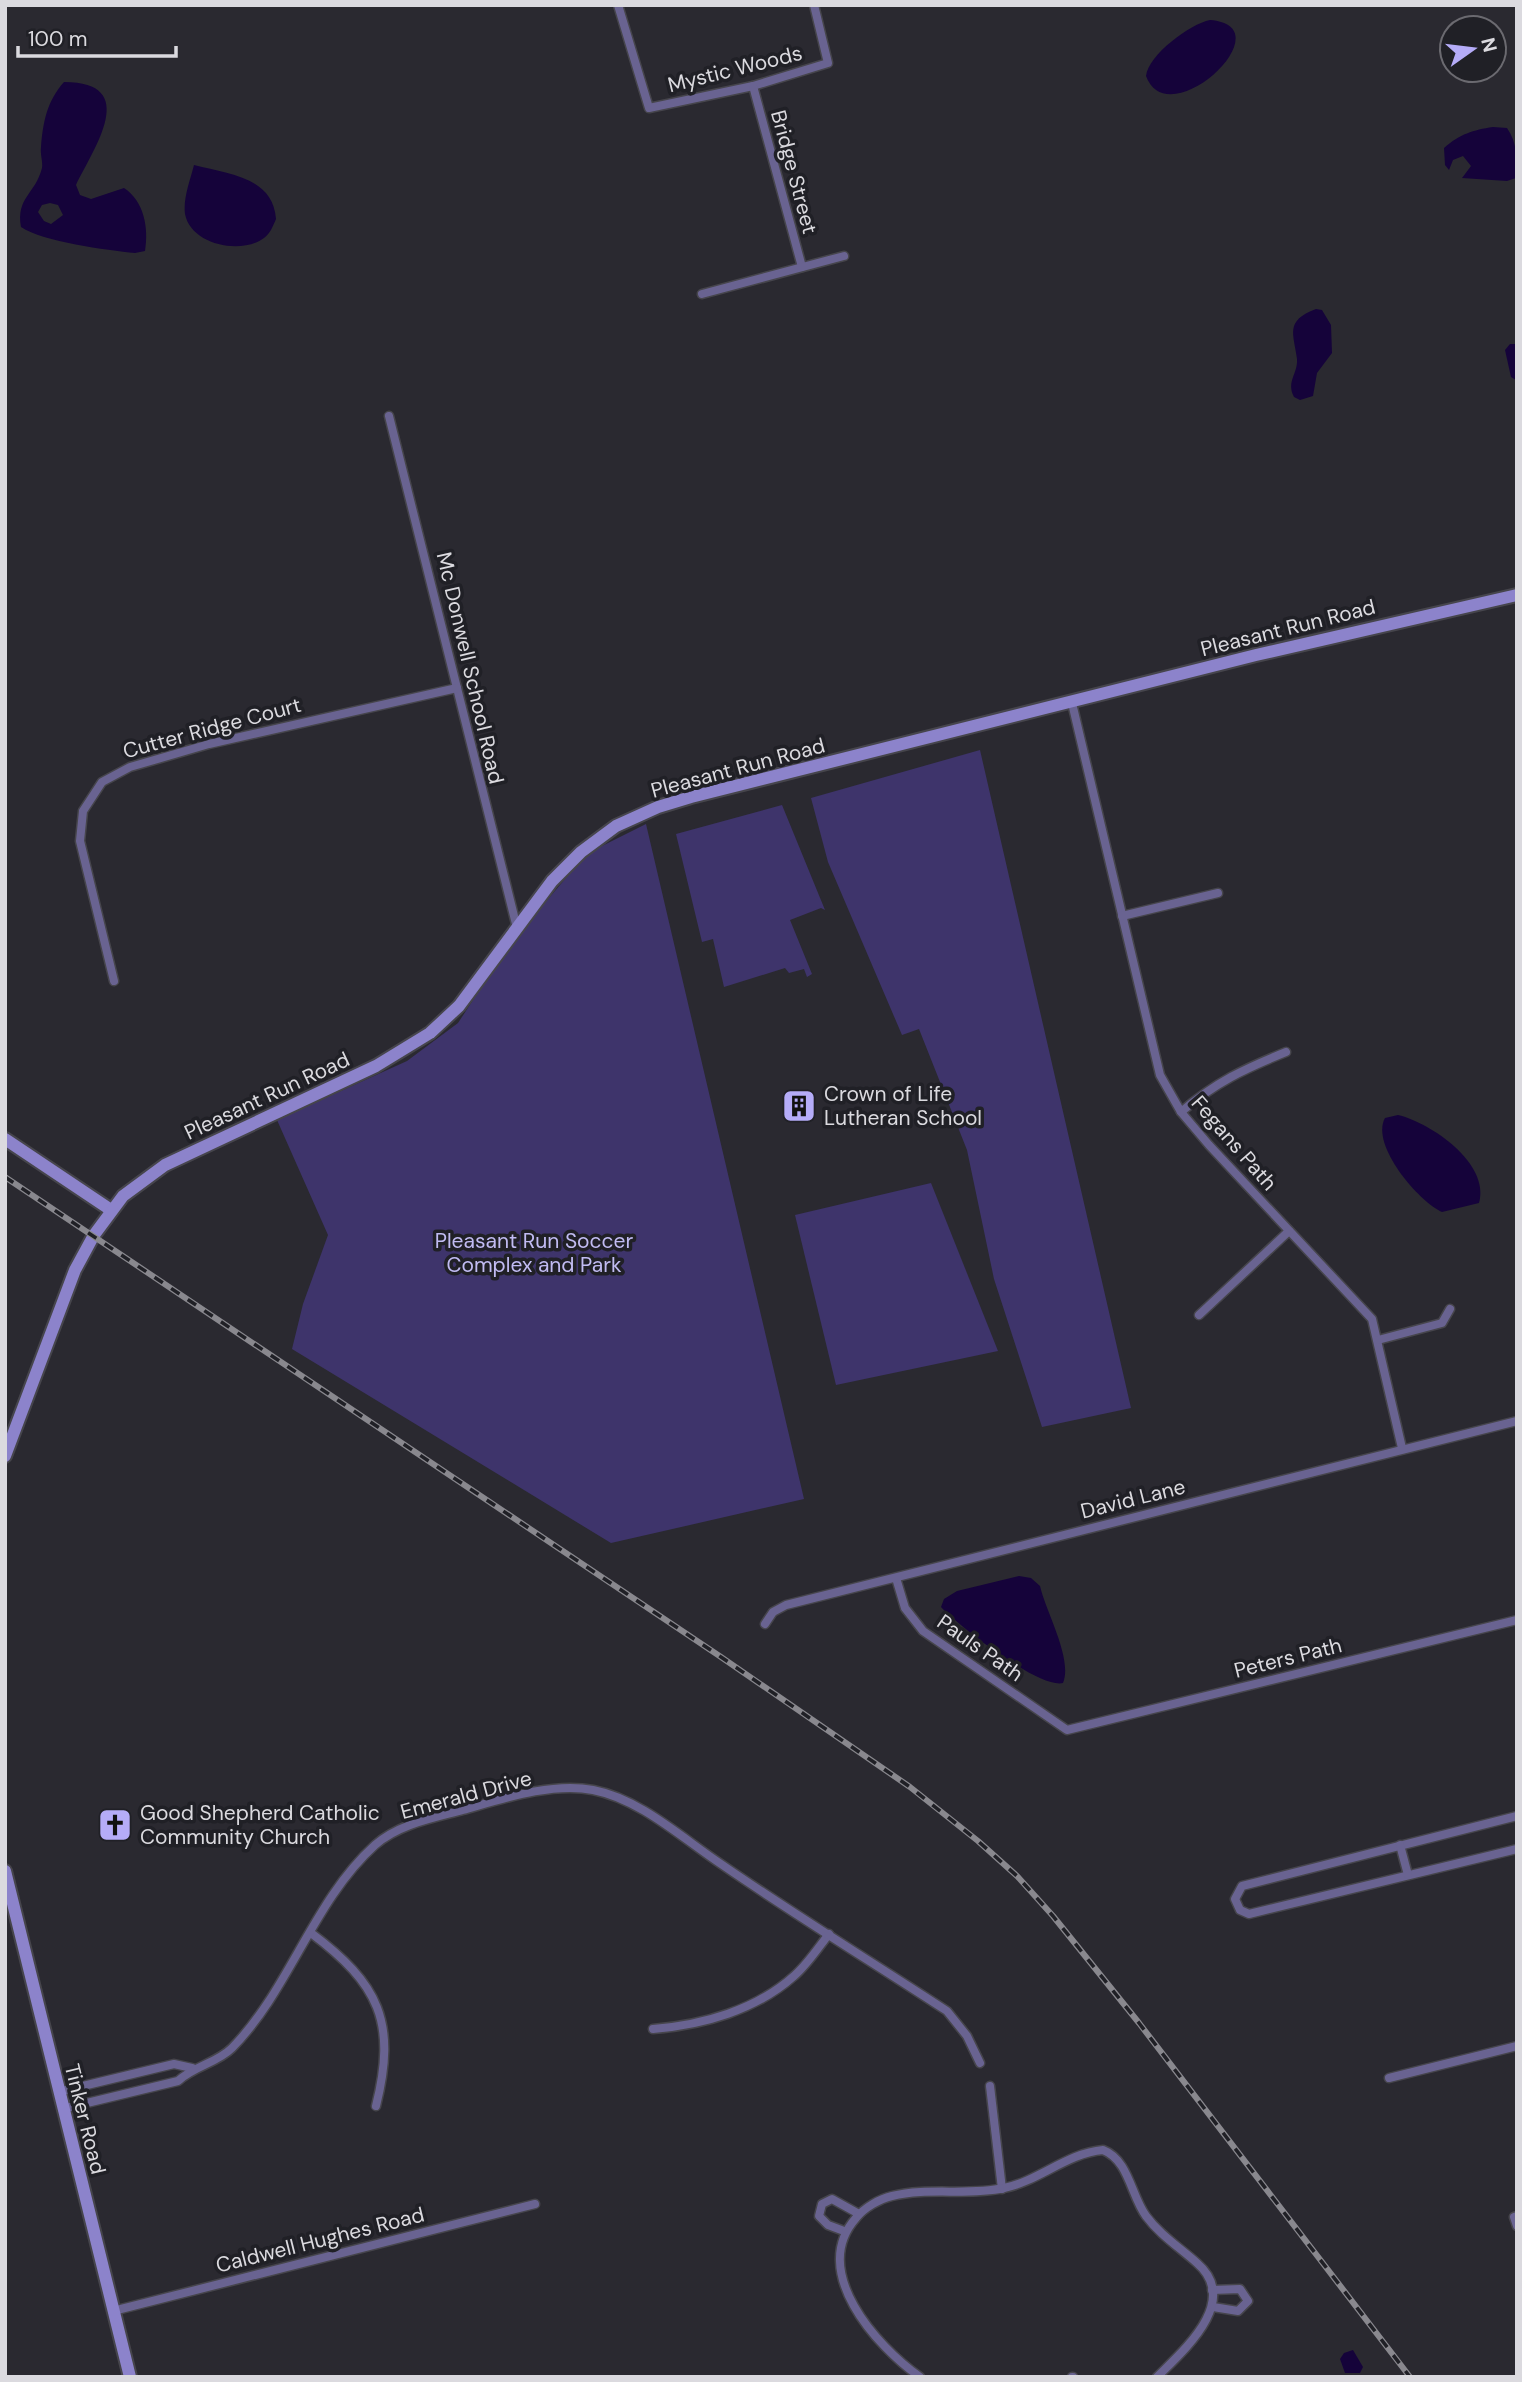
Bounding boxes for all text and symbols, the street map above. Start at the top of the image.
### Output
scale bar [18,14,175,58]
north arrow [1438,14,1508,84]
text: 100 m [28,25,88,53]
text: N [1475,35,1503,55]
street label: Mystic Woods [665,39,805,99]
street label: Bridge Street [764,107,824,237]
street label: Mc Donwell School Road [430,549,510,787]
street label: Pleasant Run Road [1198,593,1378,663]
street label: Cutter Ridge Court [120,691,304,765]
street label: Pleasant Run Road [648,731,828,805]
street label: Pleasant Run Road [180,1045,354,1147]
place label: Crown of Life Lutheran School [824,1080,982,1132]
building icon: Crown of Life Lutheran School [780,1087,818,1125]
street label: Fegans Path [1185,1090,1283,1196]
park label: Pleasant Run Soccer Complex and Park [435,1227,634,1279]
street label: David Lane [1078,1472,1188,1526]
street label: Pauls Path [931,1608,1029,1688]
street label: Peters Path [1231,1631,1345,1685]
street label: Emerald Drive [397,1764,535,1826]
place label: Good Shepherd Catholic Community Church [140,1799,380,1851]
church icon: Good Shepherd Catholic Community Church [96,1806,134,1844]
street label: Tinker Road [58,2061,112,2177]
street label: Caldwell Hughes Road [213,2201,427,2279]

